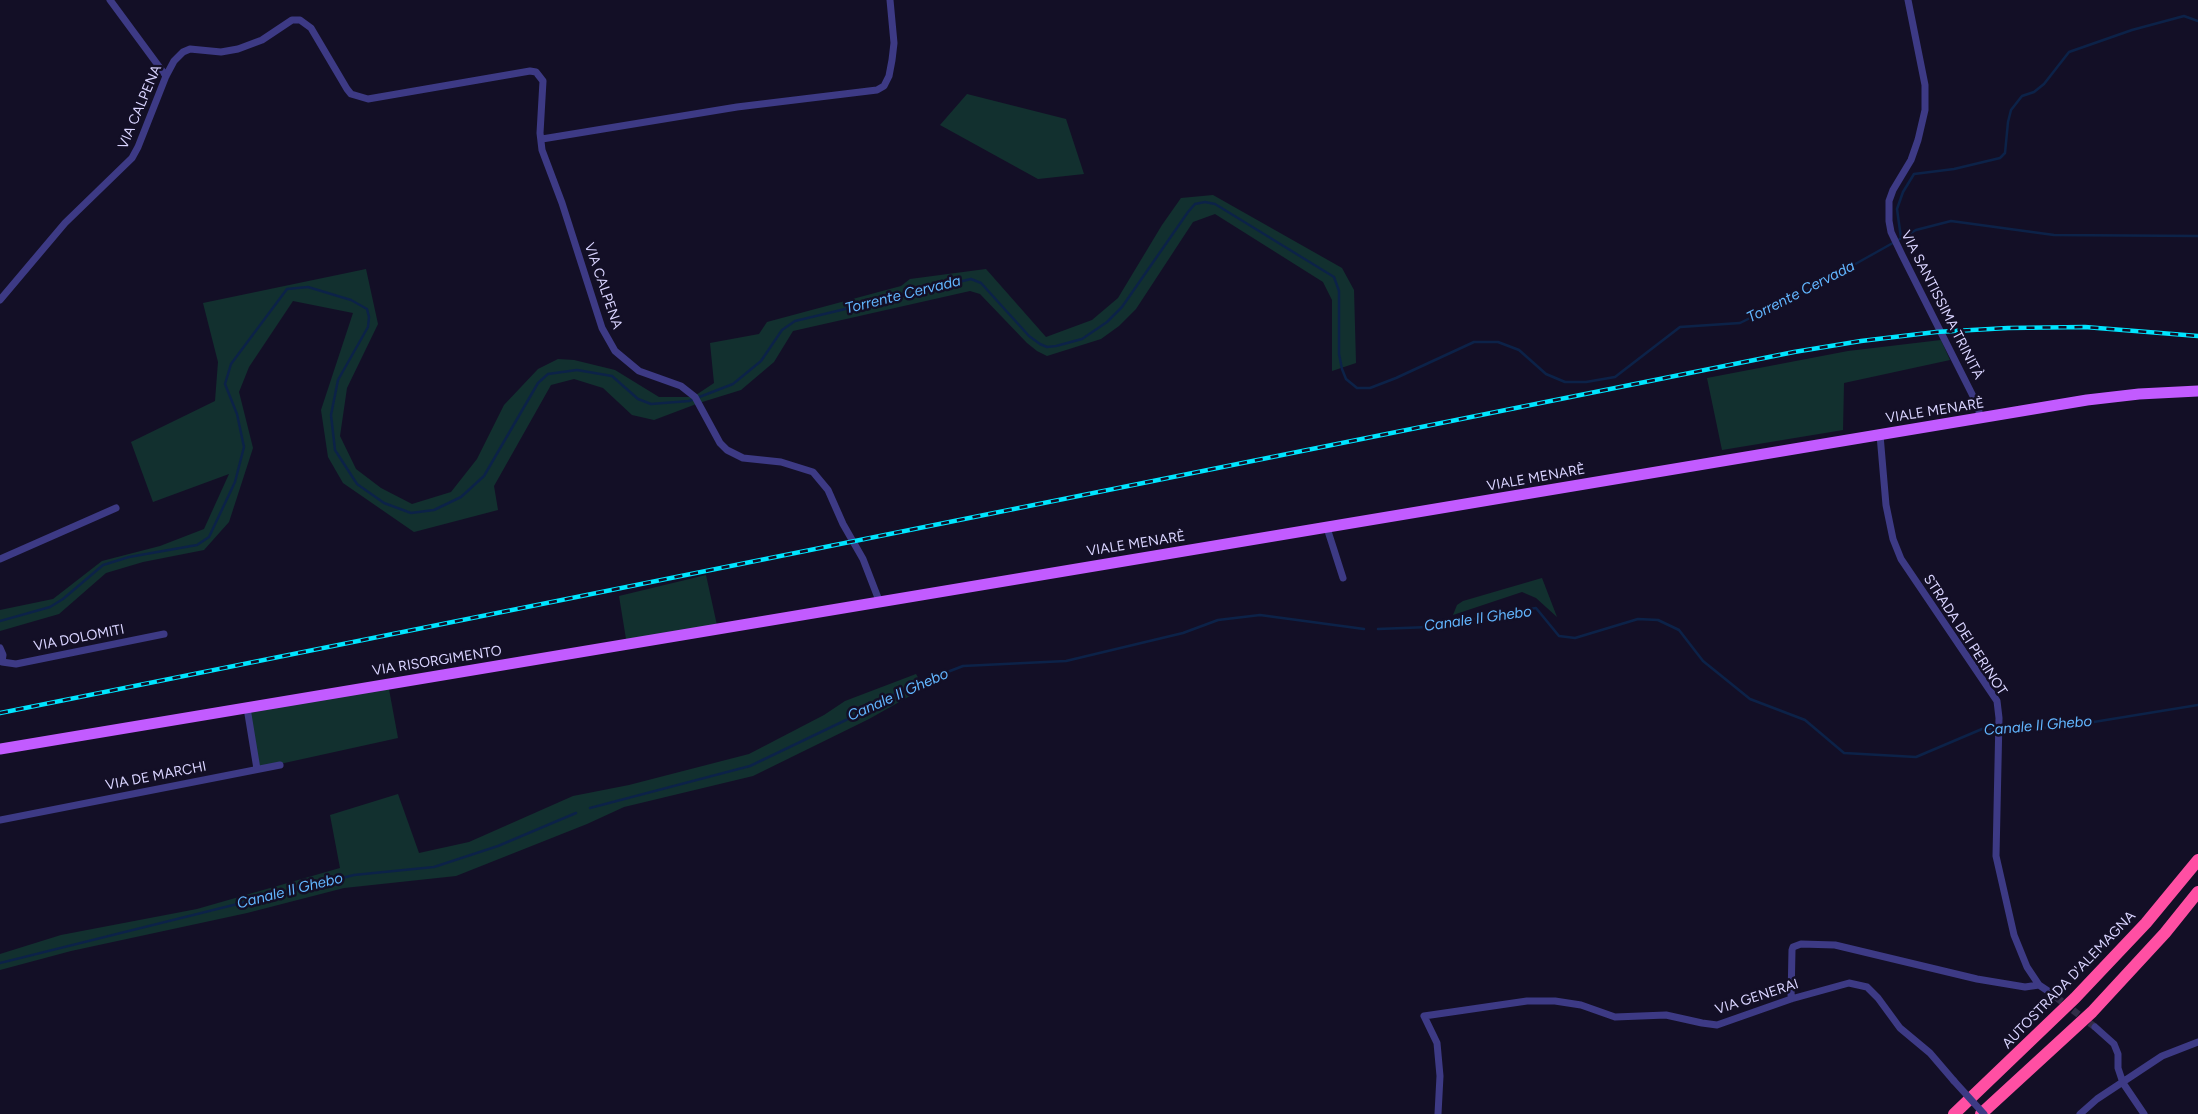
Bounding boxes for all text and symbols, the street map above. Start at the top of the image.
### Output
street label: VIA CALPENA [115,62,165,152]
street label: VIA SANTISSIMA TRINITÀ [1897,228,1987,382]
street label: VIA CALPENA [580,241,626,331]
water label: Torrente Cervada [1744,257,1858,327]
water label: Torrente Cervada [843,272,963,318]
street label: VIALE MENARÈ [1885,395,1985,427]
street label: VIALE MENARÈ [1486,461,1586,495]
street label: VIALE MENARÈ [1086,528,1186,560]
street label: STRADA DEI PERINOT [1920,571,2010,699]
water label: Canale Il Ghebo [1423,603,1533,635]
street label: VIA DOLOMITI [32,621,126,655]
street label: VIA RISORGIMENTO [371,642,503,680]
water label: Canale Il Ghebo [845,665,951,725]
water label: Canale Il Ghebo [1983,712,2093,740]
street label: VIA DE MARCHI [104,758,208,794]
water label: Canale Il Ghebo [235,869,345,913]
street label: AUTOSTRADA D'ALEMAGNA [1999,908,2139,1052]
street label: VIA GENERAI [1713,976,1801,1018]

